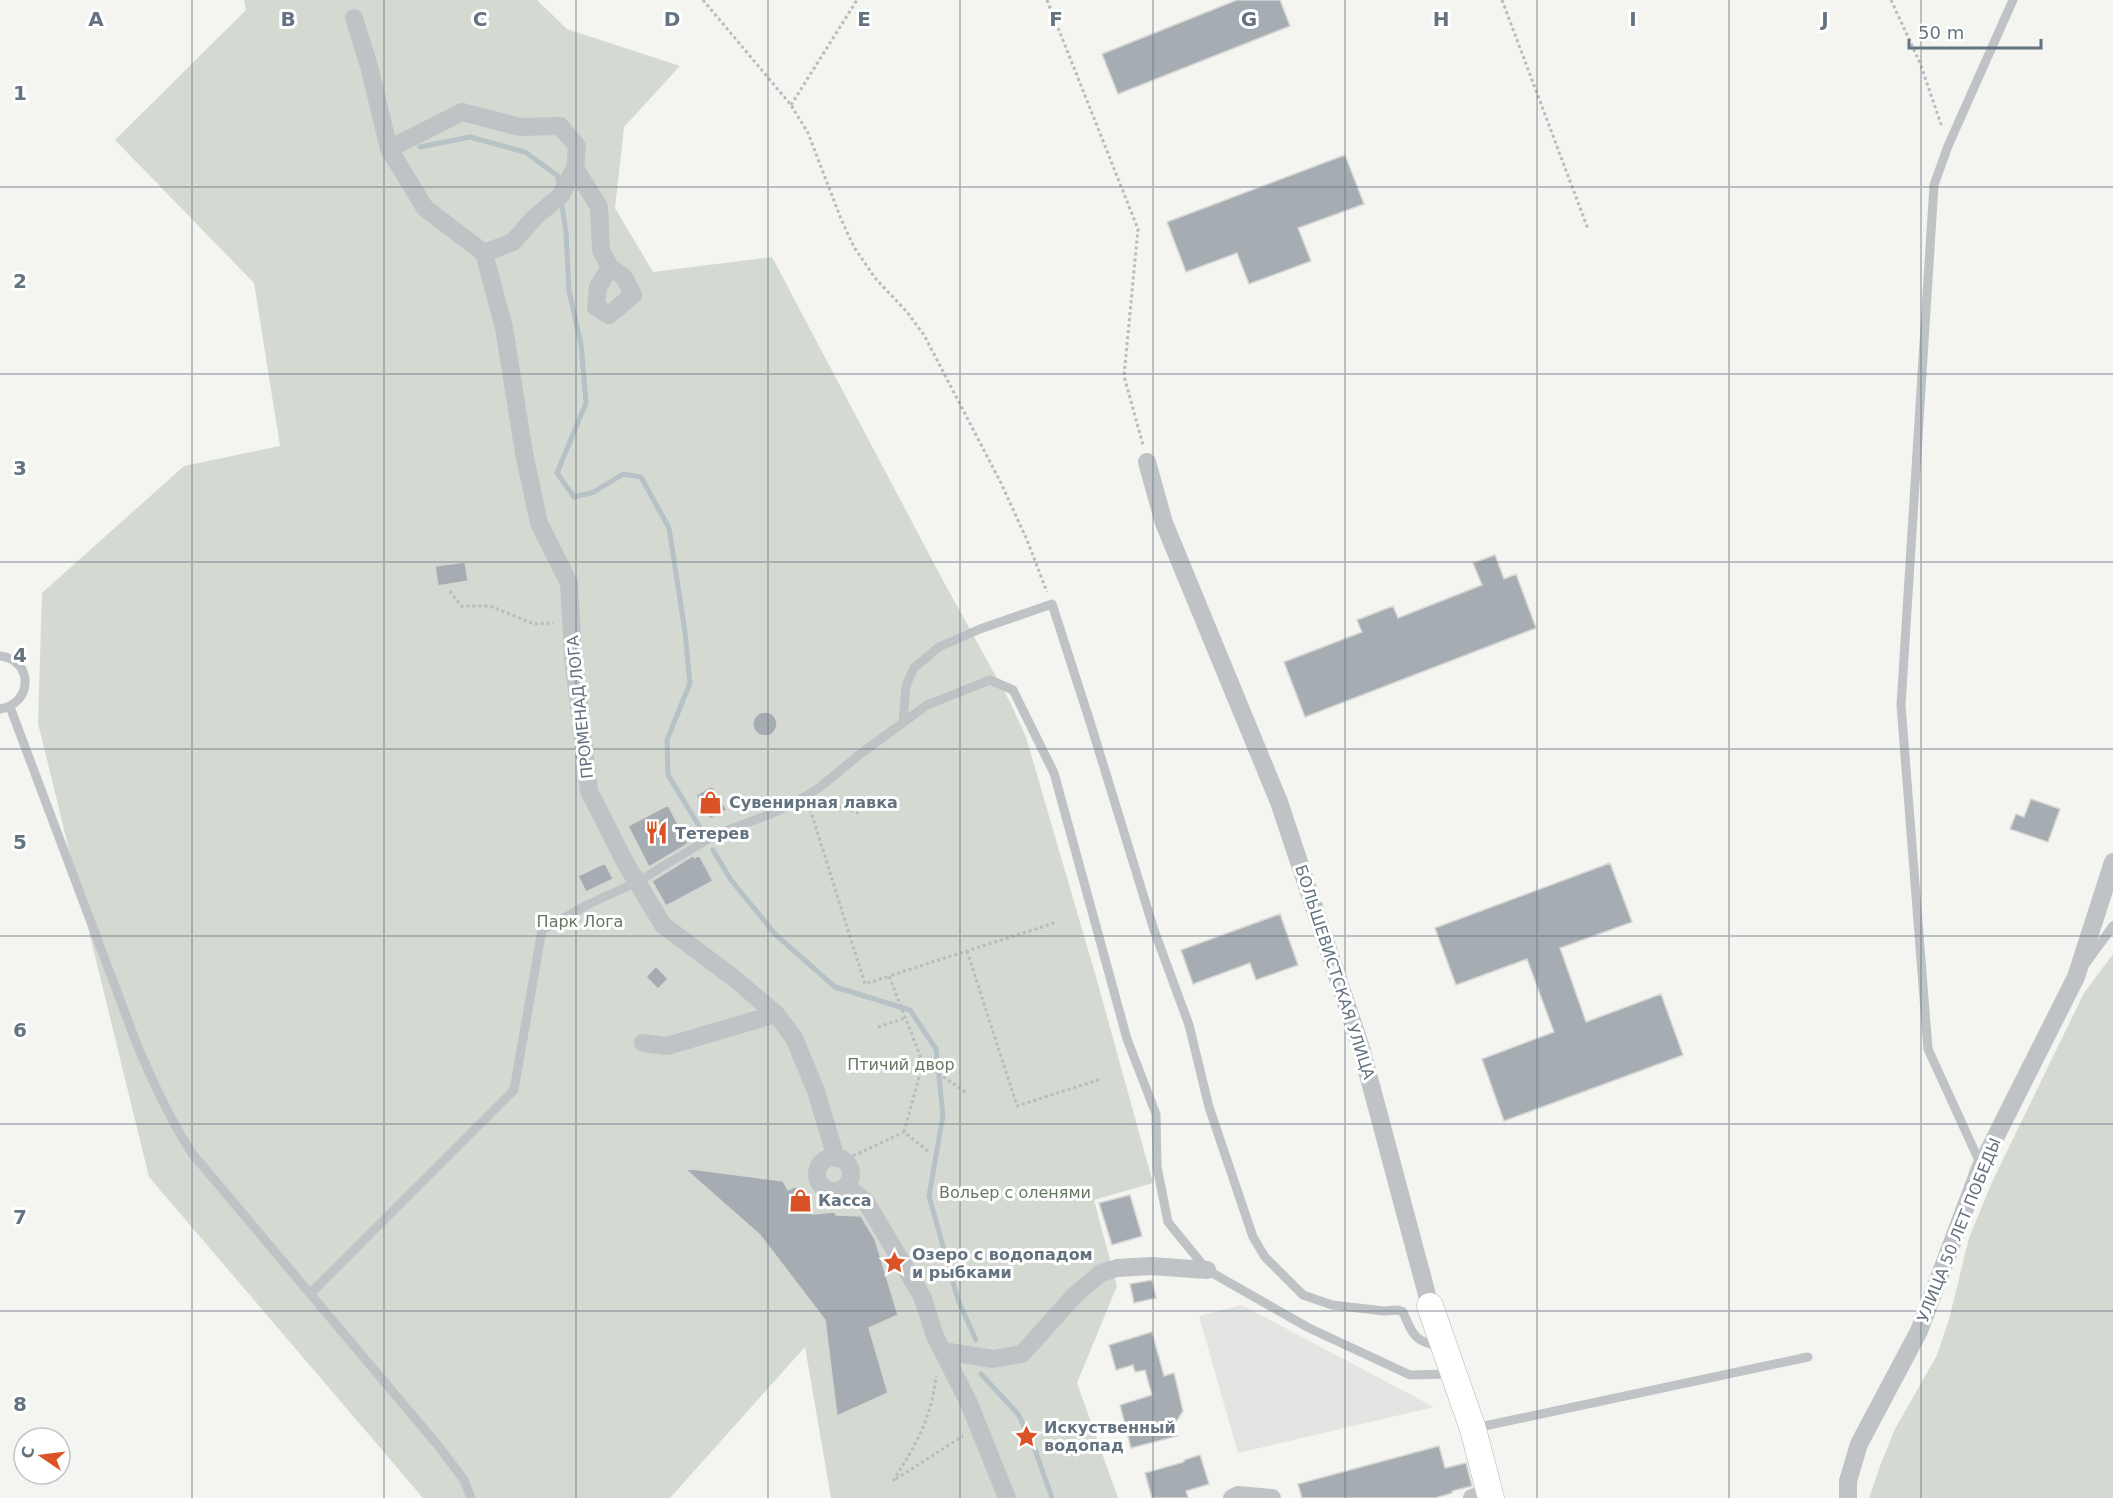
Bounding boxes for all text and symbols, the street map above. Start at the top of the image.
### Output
text: A [88,7,104,31]
text: B [280,7,296,31]
text: C [473,7,487,31]
text: D [664,7,680,31]
text: E [857,7,871,31]
text: F [1049,7,1063,31]
text: G [1241,7,1257,31]
text: H [1433,7,1449,31]
text: I [1629,7,1637,31]
text: J [1819,7,1829,31]
scale bar [1909,12,2041,50]
text: 50 m [1918,22,1964,43]
text: 1 [13,81,27,105]
text: 2 [13,269,27,293]
text: 3 [13,456,27,480]
street label: ПРОМЕНАД ЛОГА [563,634,597,780]
text: 4 [13,643,27,667]
shop icon: Сувенирная лавка [698,789,724,815]
place label: Сувенирная лавка [729,793,898,812]
restaurant icon: Тетерев [644,820,670,846]
place label: Тетерев [675,824,749,843]
text: 5 [13,830,27,854]
street label: БОЛЬШЕВИСТСКАЯ УЛИЦА [1291,862,1379,1082]
park label: Парк Лога [537,912,623,931]
text: 6 [13,1018,27,1042]
park label: Птичий двор [847,1055,955,1074]
street label: УЛИЦА 50 ЛЕТ ПОБЕДЫ [1913,1135,2005,1325]
park label: Вольер с оленями [939,1183,1091,1202]
shop icon: Касса [787,1187,813,1213]
place label: Касса [818,1191,872,1210]
text: 7 [13,1205,27,1229]
place label: Озеро с водопадом и рыбками [912,1245,1093,1282]
place icon: Озеро с водопадом и рыбками [881,1250,907,1276]
text: 8 [13,1392,27,1416]
place label: Искуственный водопад [1044,1418,1176,1455]
place icon: Искуственный водопад [1013,1423,1039,1449]
north arrow [12,1426,72,1486]
text: С [17,1444,39,1460]

